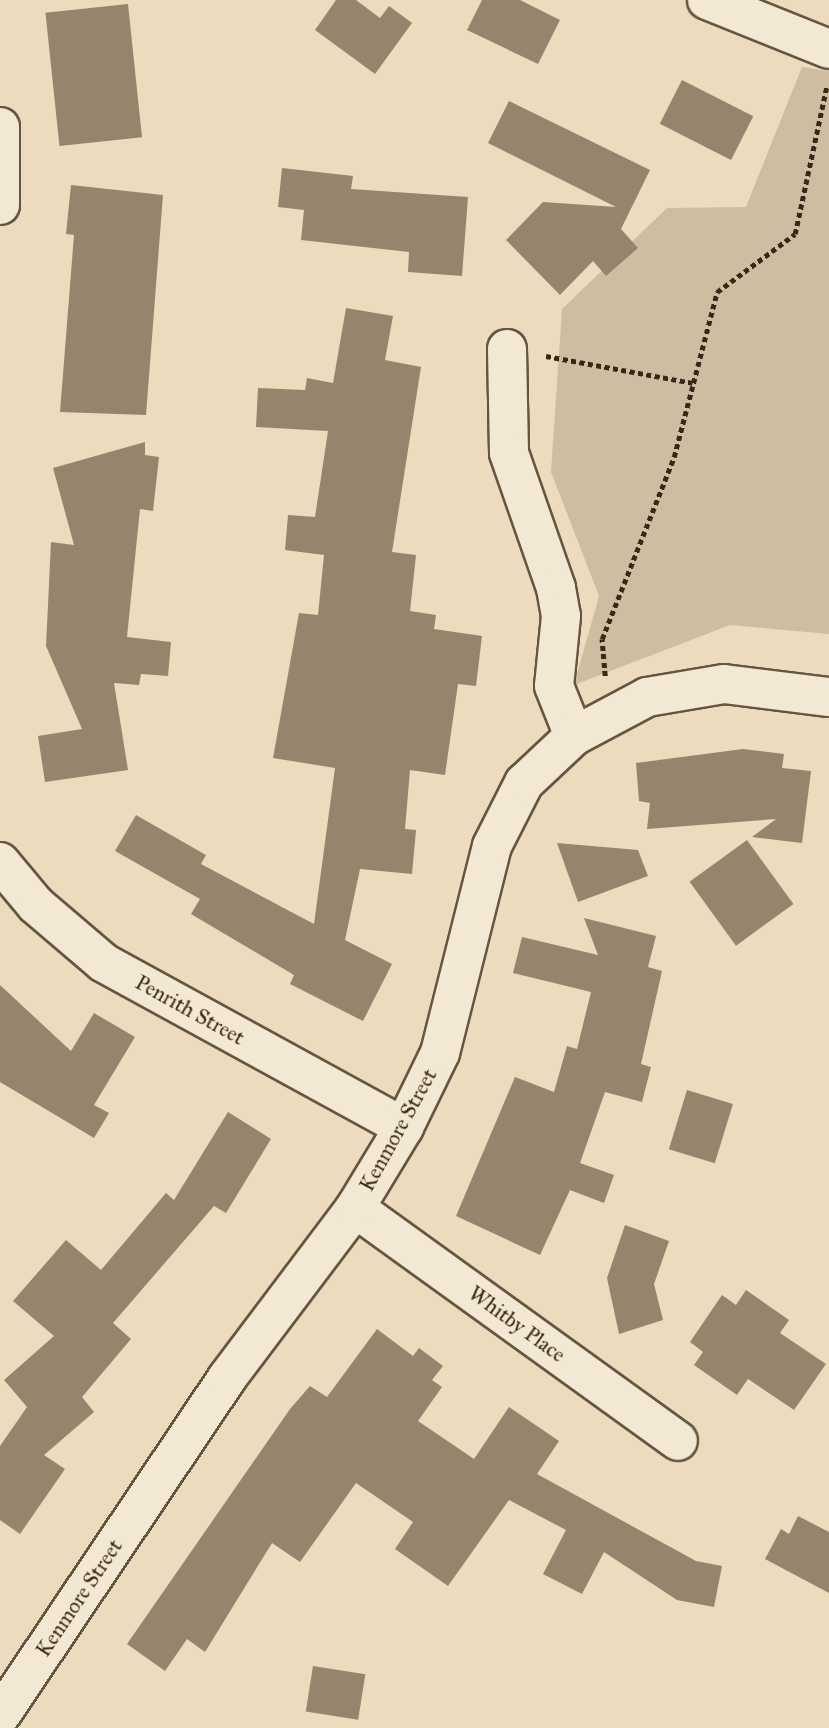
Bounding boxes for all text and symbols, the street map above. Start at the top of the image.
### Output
street label: Penrith Street [131,970,249,1050]
street label: Kenmore Street [354,1064,442,1196]
street label: Whitby Place [464,1281,570,1367]
street label: Kenmore Street [30,1534,128,1662]

